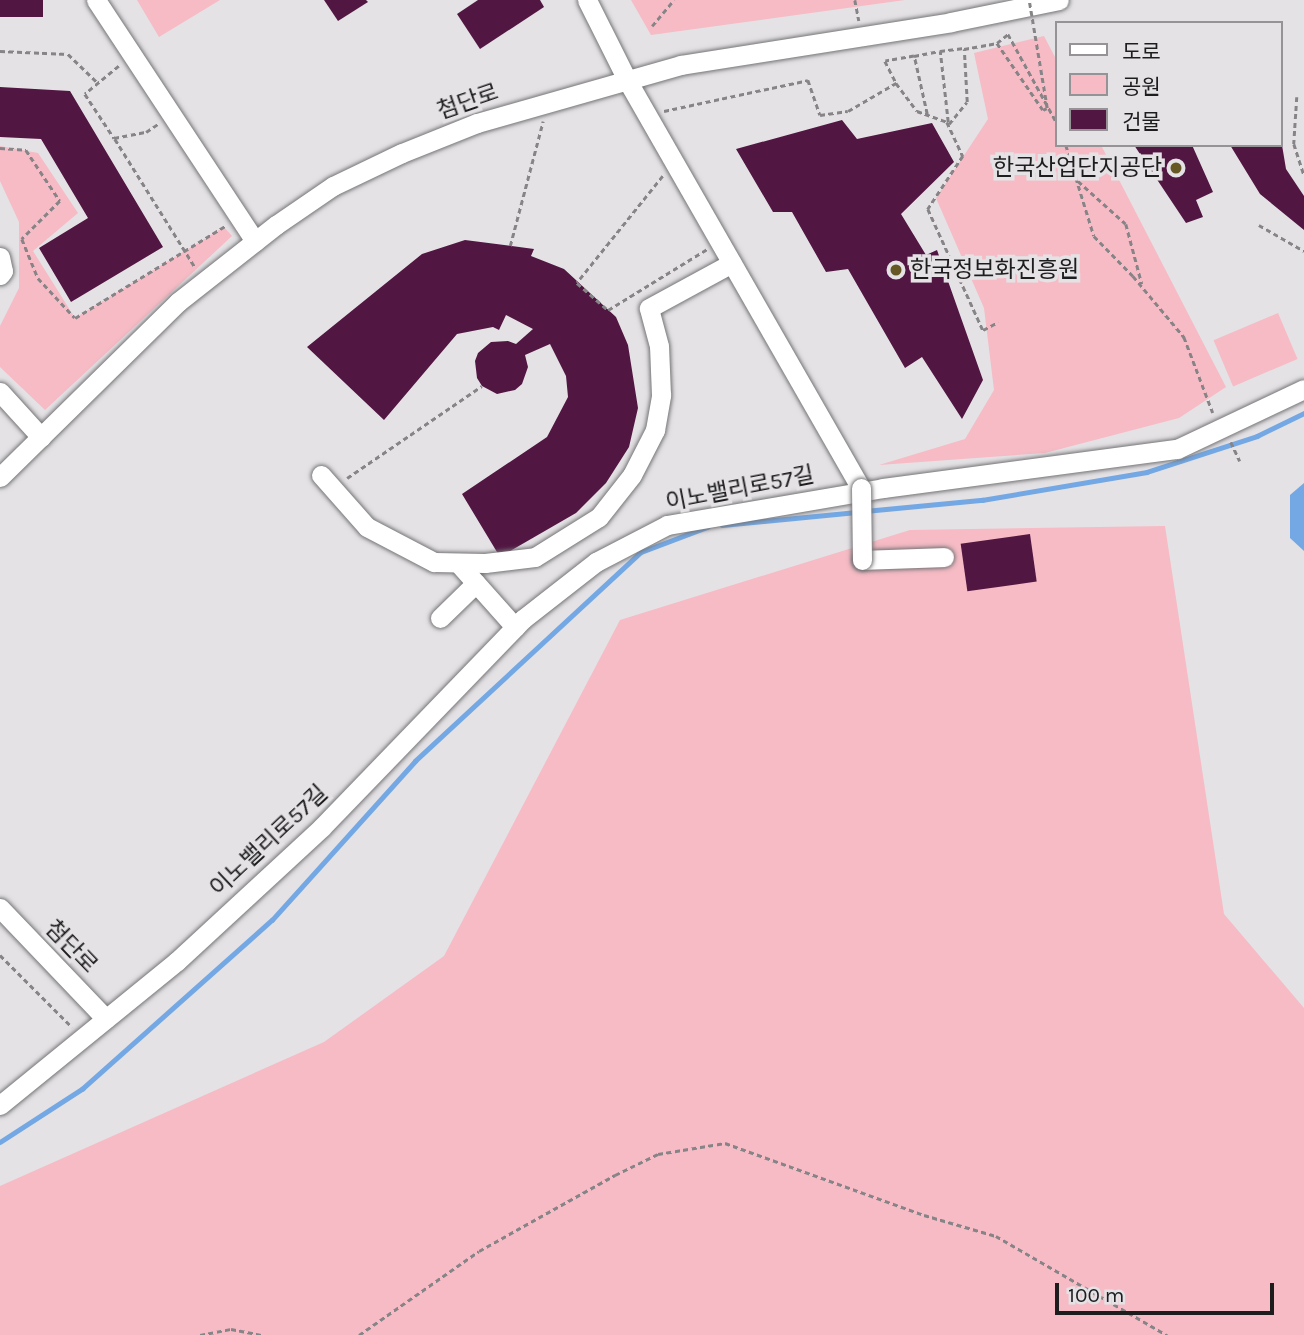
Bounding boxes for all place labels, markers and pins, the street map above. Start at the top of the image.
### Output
place label: 한국산업단지공단 [993,154,1162,182]
marker: 한국산업단지공단 [1168,160,1184,176]
place label: 한국정보화진흥원 [910,256,1079,284]
marker: 한국정보화진흥원 [888,262,904,278]

